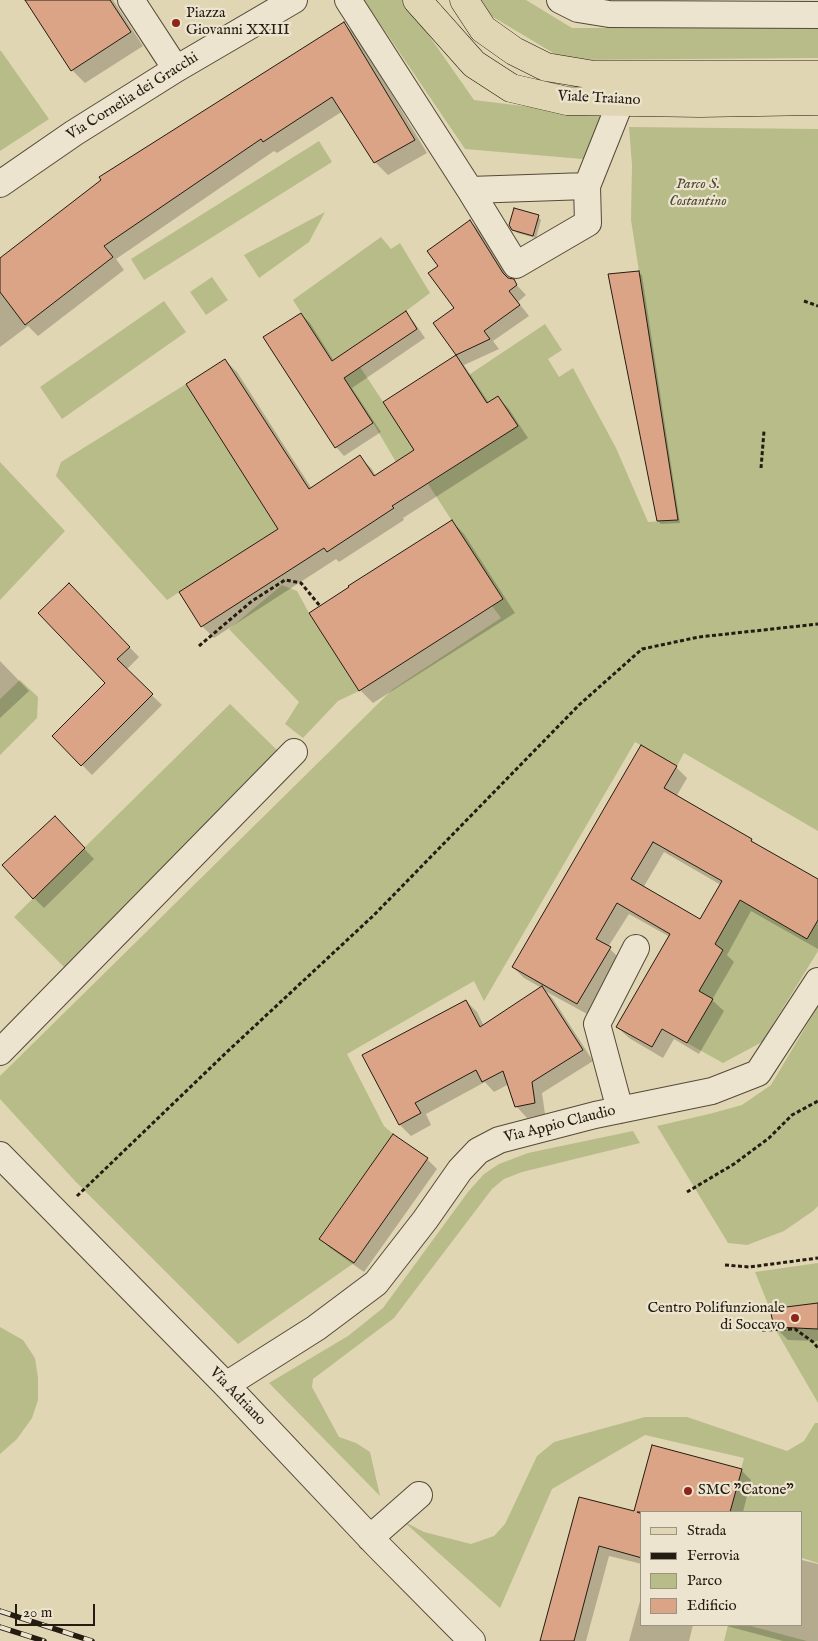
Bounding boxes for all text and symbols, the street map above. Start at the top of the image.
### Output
place label: Piazza Giovanni XXIII [186,5,290,40]
marker: Piazza Giovanni XXIII [170,17,182,29]
street label: Via Cornelia dei Gracchi [64,49,202,145]
street label: Viale Traiano [557,88,641,110]
park label: Parco S. Costantino [669,176,727,211]
street label: Via Appio Claudio [502,1102,618,1148]
place label: Centro Polifunzionale di Soccavo [647,1300,785,1335]
marker: Centro Polifunzionale di Soccavo [789,1312,801,1324]
street label: Via Adriano [205,1364,269,1430]
place label: SMC "Catone" [698,1482,794,1500]
marker: SMC "Catone" [682,1485,694,1497]
legend [640,1511,803,1626]
text: Strada [687,1521,726,1540]
text: Ferrovia [687,1546,739,1565]
text: Parco [687,1571,722,1590]
scale bar [18,1594,98,1626]
text: Edificio [687,1596,737,1615]
text: 20 m [23,1603,52,1622]

